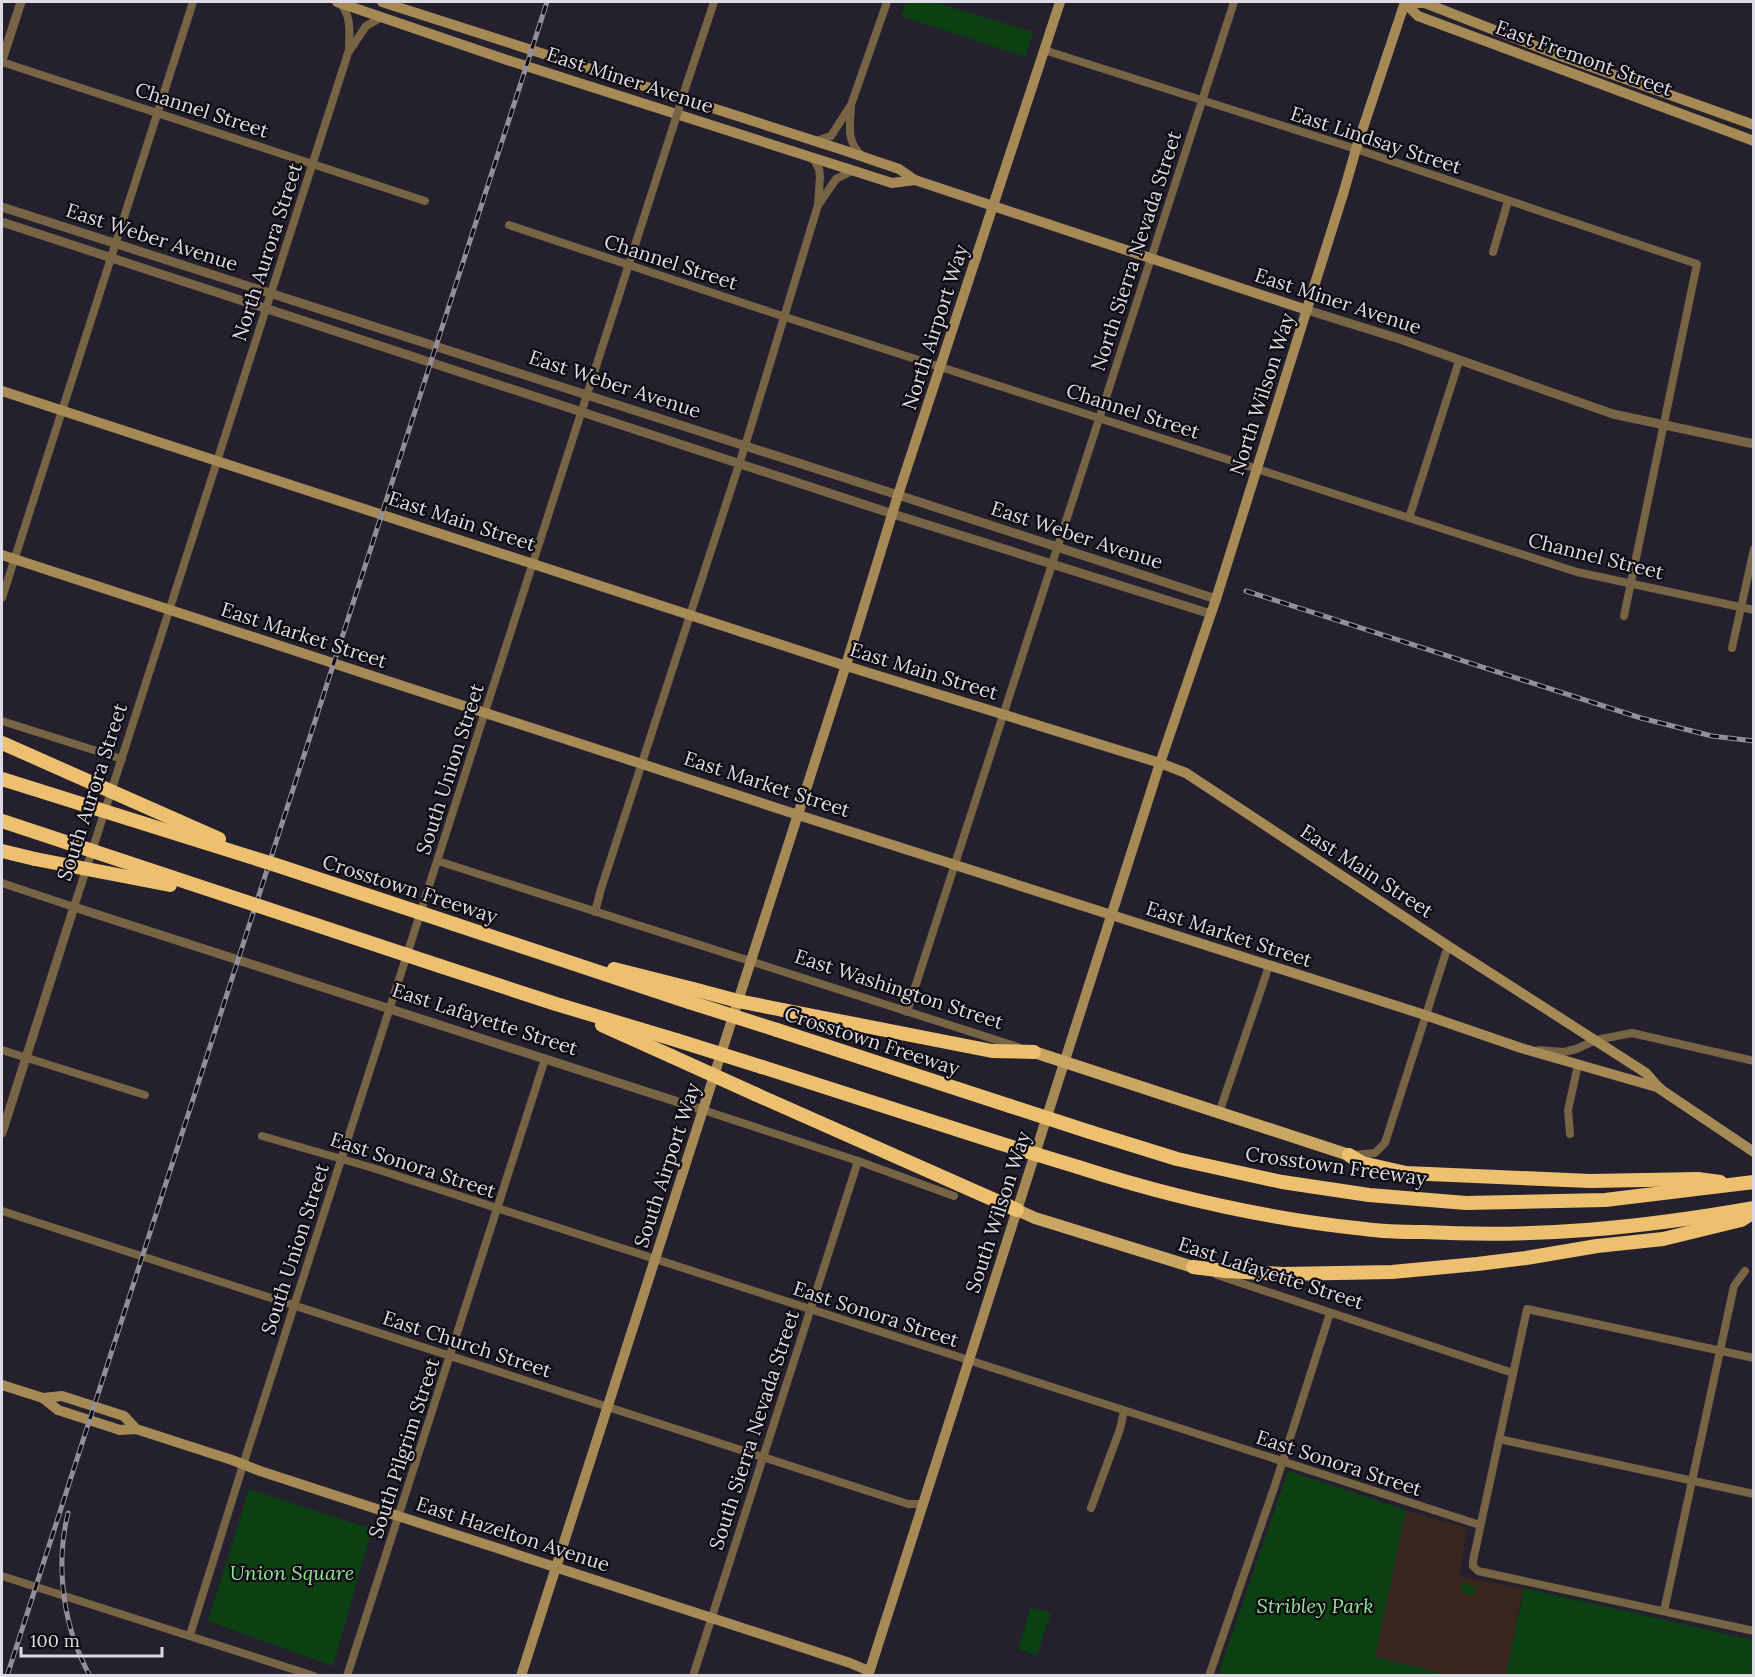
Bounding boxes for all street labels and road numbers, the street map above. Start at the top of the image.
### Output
street label: East Fremont Street [1492,14,1676,101]
street label: East Miner Avenue [544,41,717,118]
street label: Channel Street [132,76,272,143]
street label: East Lindsay Street [1288,100,1465,179]
street label: North Sierra Nevada Street [1085,127,1186,374]
street label: North Aurora Street [226,159,307,344]
street label: East Weber Avenue [63,197,241,276]
street label: Channel Street [601,228,741,295]
street label: North Airport Way [896,241,973,413]
street label: East Miner Avenue [1252,262,1425,339]
street label: North Wilson Way [1223,309,1300,478]
street label: East Weber Avenue [526,344,704,423]
street label: Channel Street [1063,377,1203,444]
street label: East Main Street [385,485,539,556]
street label: East Weber Avenue [988,495,1166,574]
street label: Channel Street [1526,527,1667,584]
street label: East Market Street [218,596,391,673]
street label: East Main Street [847,636,1001,705]
street label: South Union Street [410,680,489,858]
street label: South Aurora Street [51,700,132,884]
street label: East Market Street [681,745,854,822]
street label: East Main Street [1296,818,1439,923]
street label: Crosstown Freeway [319,848,501,929]
street label: East Market Street [1143,895,1316,972]
street label: East Washington Street [792,943,1007,1034]
street label: East Lafayette Street [389,977,581,1060]
street label: Crosstown Freeway [781,1000,963,1081]
street label: South Airport Way [628,1079,705,1250]
street label: East Sonora Street [327,1126,499,1203]
street label: South Wilson Way [960,1127,1036,1296]
street label: Crosstown Freeway [1244,1140,1429,1191]
street label: South Union Street [255,1160,334,1338]
street label: East Lafayette Street [1175,1231,1367,1314]
street label: East Sonora Street [790,1275,962,1352]
street label: East Church Street [380,1304,555,1383]
street label: South Sierra Nevada Street [703,1307,804,1553]
street label: South Pilgrim Street [363,1354,445,1541]
street label: East Sonora Street [1253,1424,1425,1501]
street label: East Hazelton Avenue [413,1490,613,1577]

